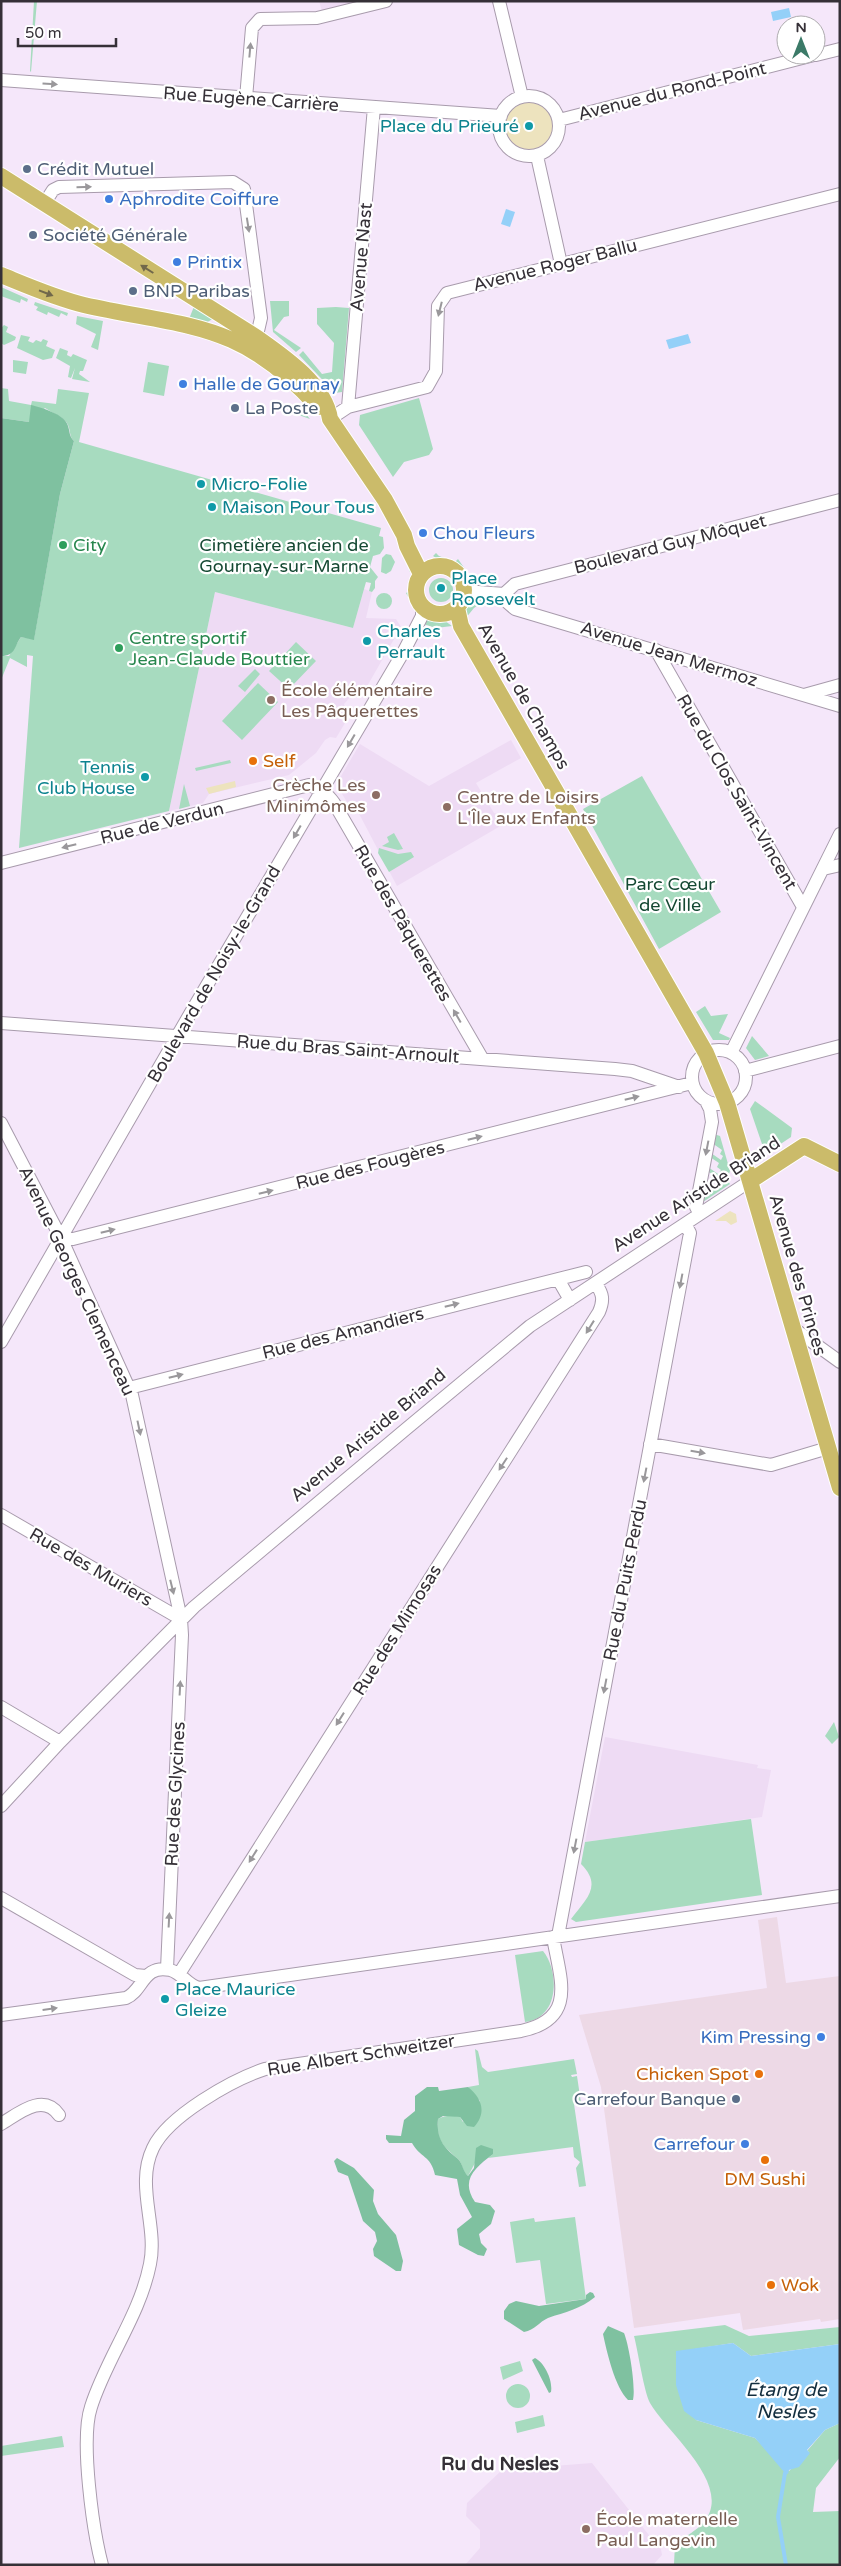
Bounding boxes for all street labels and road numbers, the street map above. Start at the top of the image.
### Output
street label: Avenue du Rond-Point [576,57,769,125]
street label: Rue Eugène Carrière [162,82,340,116]
street label: Avenue Nast [345,202,377,312]
street label: Avenue Roger Ballu [471,234,639,296]
street label: Boulevard Guy Môquet [572,509,769,579]
street label: Avenue Jean Mermoz [578,617,760,691]
street label: Avenue de Champs [473,619,575,773]
street label: Rue du Clos Saint-Vincent [672,690,802,894]
street label: Rue de Verdun [98,797,226,849]
street label: Rue des Pâquerettes [349,841,457,1005]
street label: Boulevard de Noisy-le-Grand [143,861,285,1087]
street label: Rue du Bras Saint-Arnoult [236,1030,460,1068]
street label: Avenue Aristide Briand [608,1131,784,1257]
street label: Rue des Fougères [293,1136,447,1194]
street label: Avenue Georges Clemenceau [14,1163,140,1399]
street label: Avenue des Princes [764,1192,832,1358]
street label: Rue des Amandiers [260,1302,426,1364]
street label: Avenue Aristide Briand [286,1364,450,1506]
street label: Rue du Puits Perdu [599,1497,651,1663]
street label: Rue des Muriers [25,1523,157,1611]
street label: Rue des Mimosas [348,1561,446,1699]
street label: Rue des Glycines [160,1721,190,1867]
street label: Rue Albert Schweitzer [266,2029,456,2081]

